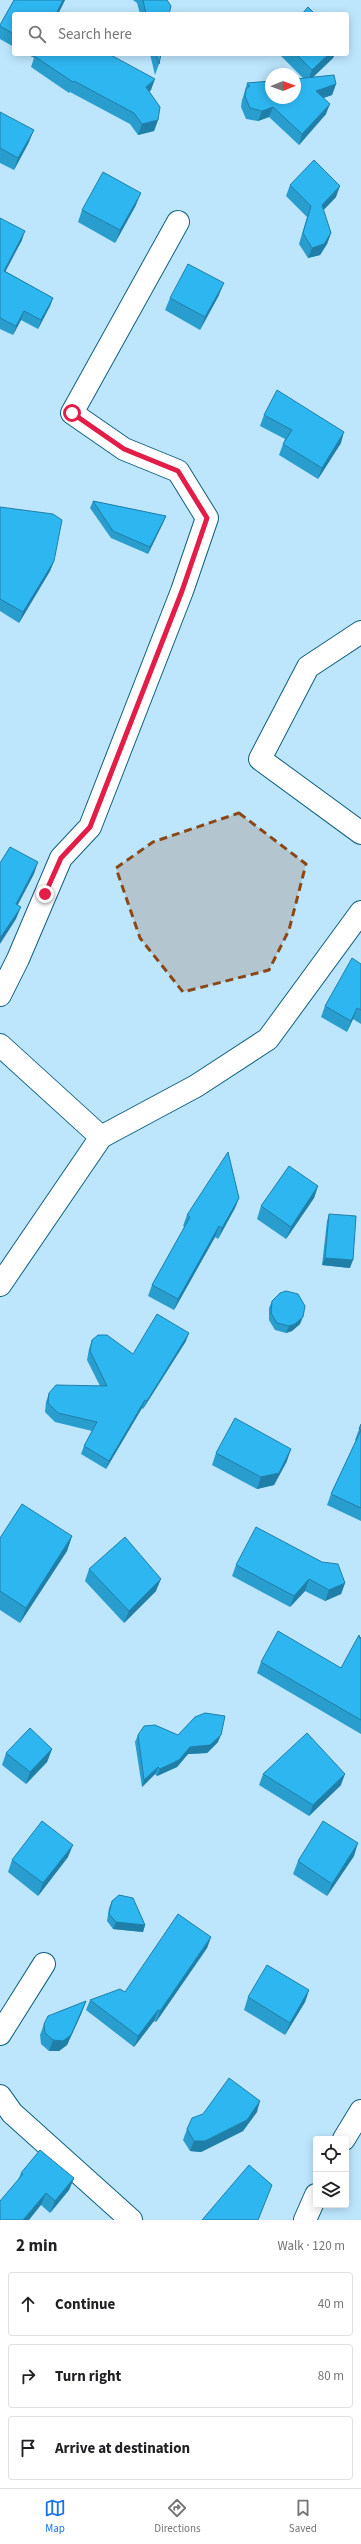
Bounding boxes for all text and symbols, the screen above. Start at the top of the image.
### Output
search box [12,12,349,56]
icon: search [26,23,48,45]
text: Search here [58,24,132,45]
north arrow [265,68,301,104]
route start [63,404,81,422]
route end [36,885,54,903]
map controls [313,2136,349,2208]
button: locate [313,2136,349,2172]
button: layers [313,2172,349,2208]
text: 2 min [16,2234,57,2258]
text: Walk · 120 m [277,2237,345,2255]
icon: ahead [17,2293,39,2315]
text: Continue [55,2294,115,2315]
text: 40 m [318,2295,344,2313]
icon: right [17,2365,39,2387]
text: Turn right [55,2366,121,2387]
text: 80 m [318,2367,344,2385]
icon: arrive [17,2437,39,2459]
text: Arrive at destination [55,2438,190,2459]
tab: Map [44,2497,66,2536]
tab: Directions [154,2497,201,2536]
tab: Saved [289,2497,317,2536]

